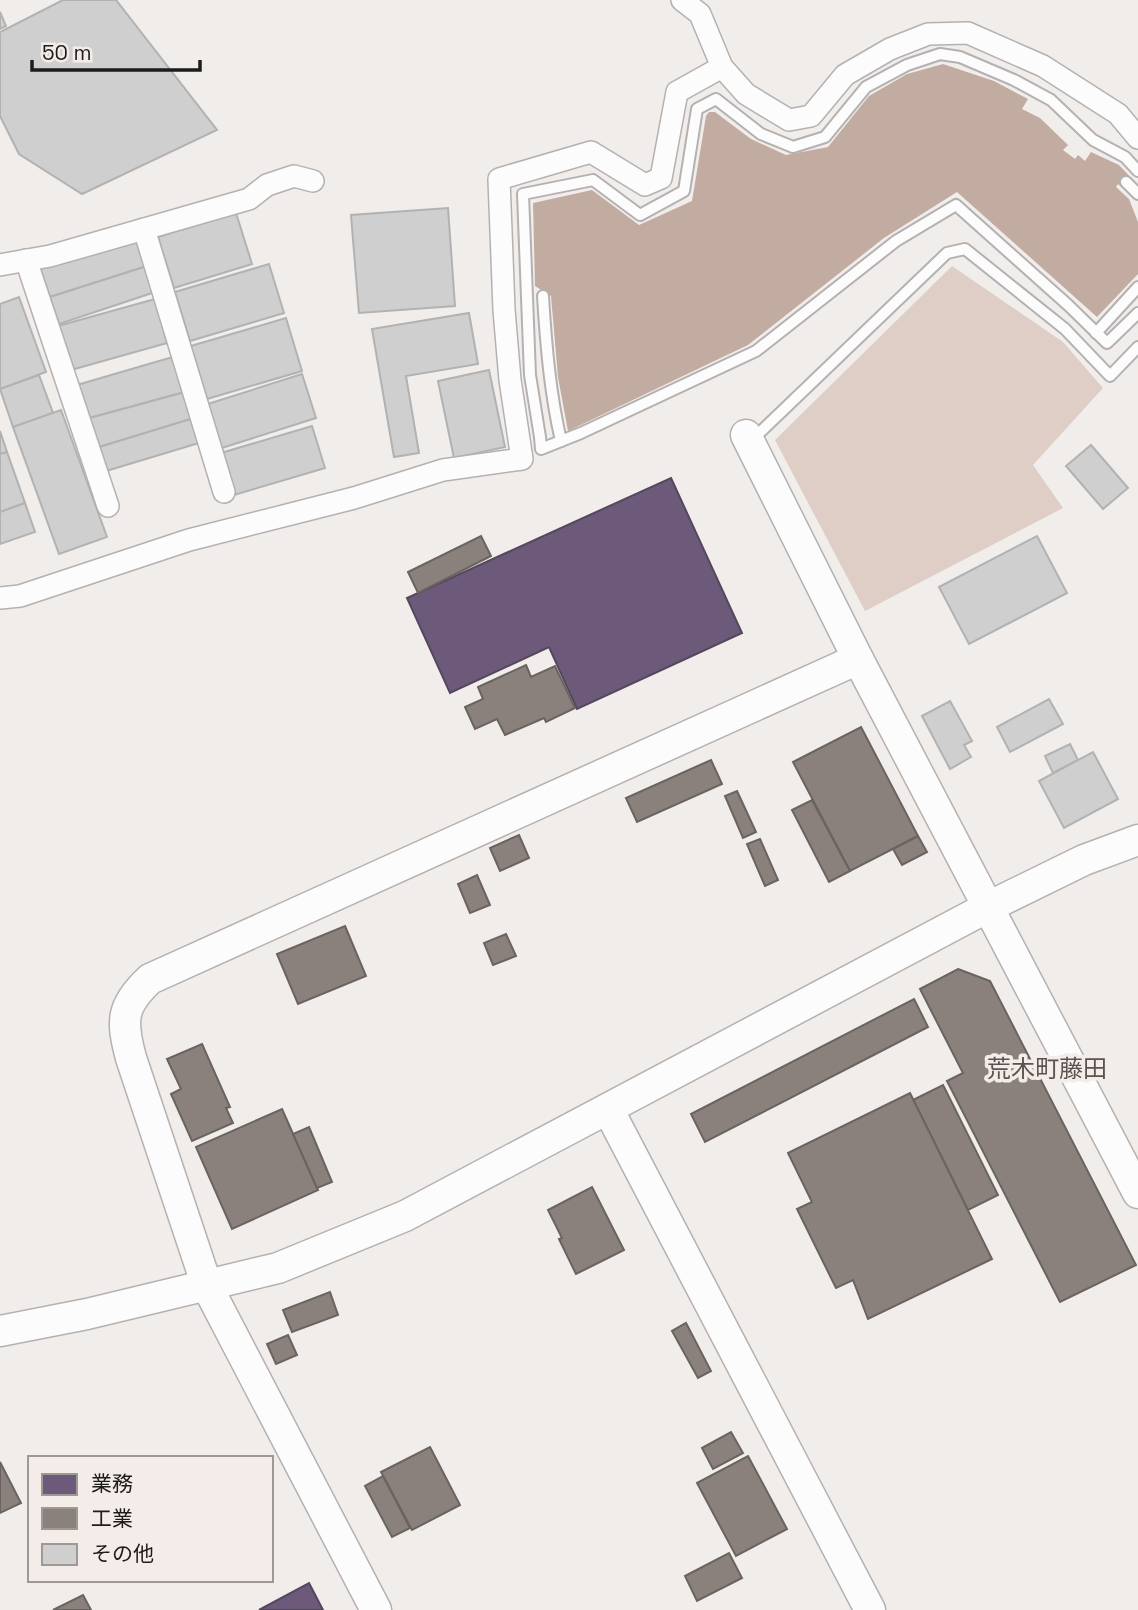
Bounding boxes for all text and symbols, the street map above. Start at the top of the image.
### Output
scale bar [32,28,200,72]
text: 50 m [42,39,92,66]
district label: 荒木町藤田 [987,1053,1107,1084]
legend [28,1456,273,1582]
text: 業務 [91,1470,133,1497]
text: 工業 [91,1505,133,1532]
text: その他 [91,1540,154,1567]

